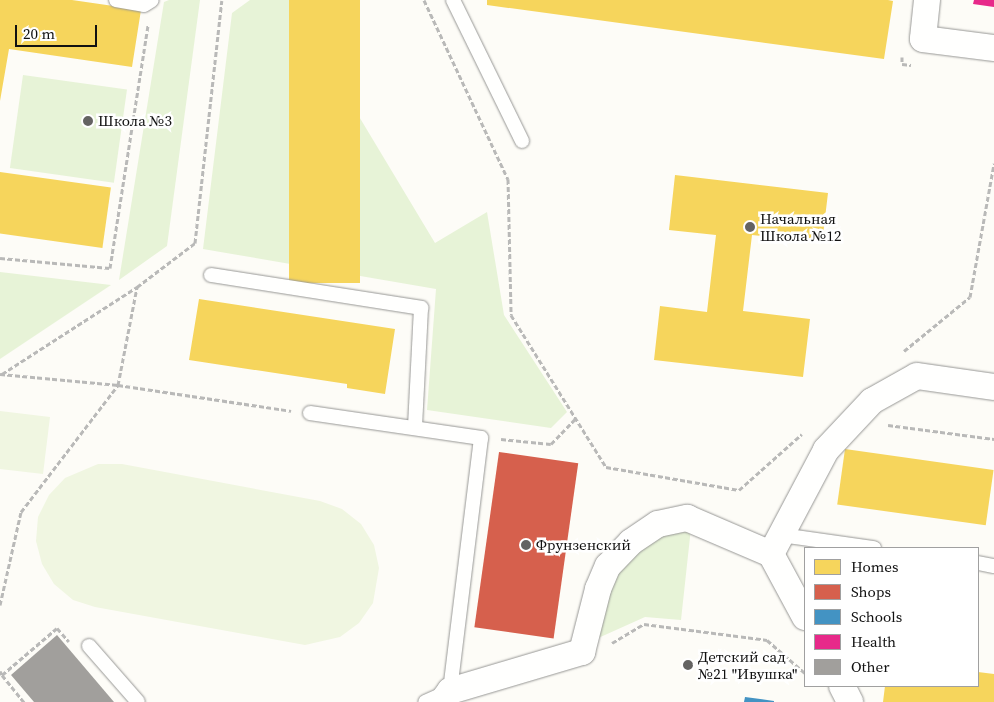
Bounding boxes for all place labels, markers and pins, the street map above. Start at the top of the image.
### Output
place label: Школа №3 [98,112,172,130]
marker: Школа №3 [82,115,94,127]
place label: Начальная Школа №12 [760,209,841,244]
marker: Начальная Школа №12 [744,221,756,233]
place label: Фрунзенский [536,536,631,554]
marker: Фрунзенский [520,539,532,551]
place label: Детский сад №21 "Ивушка" [698,647,797,682]
marker: Детский сад №21 "Ивушка" [682,659,694,671]

